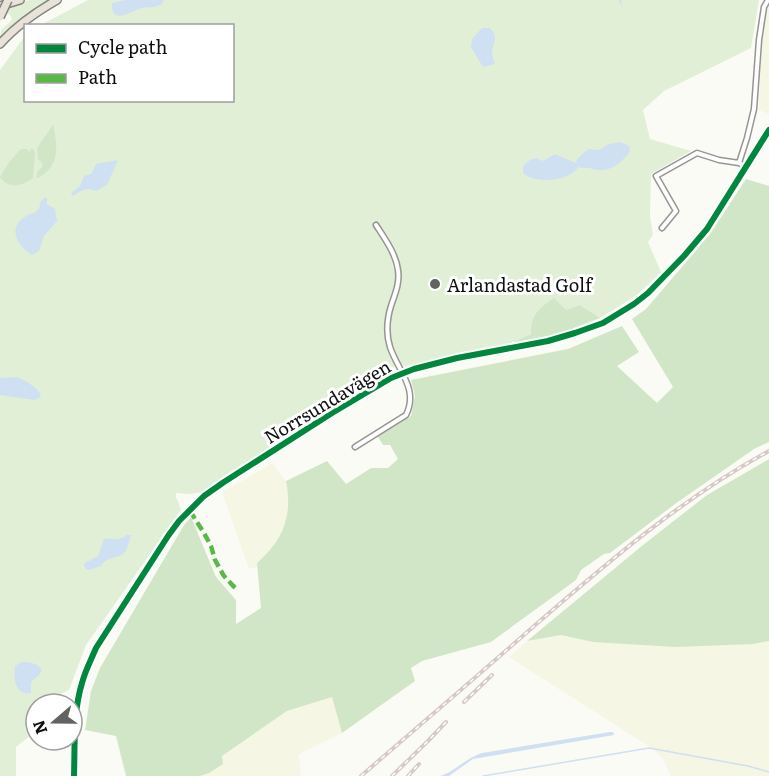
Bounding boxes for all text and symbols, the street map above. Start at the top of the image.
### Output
legend [24,24,234,102]
text: Cycle path [78,33,167,60]
text: Path [78,63,117,90]
place label: Arlandastad Golf [447,271,594,298]
marker: Arlandastad Golf [428,277,442,291]
street label: Norrsundavägen [258,352,396,450]
north arrow [24,692,84,752]
text: N [25,717,53,738]

